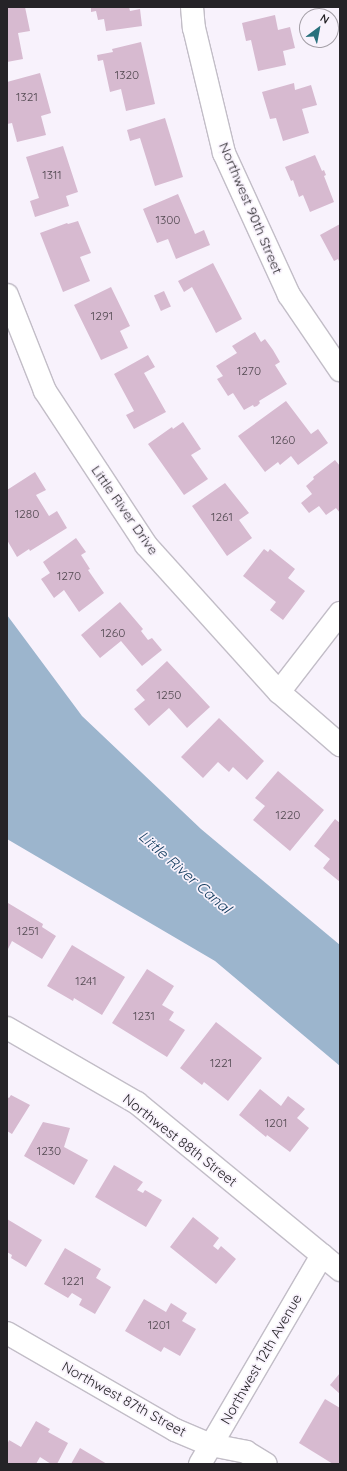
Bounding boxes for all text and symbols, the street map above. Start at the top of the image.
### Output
north arrow [299,8,339,48]
text: N [318,11,332,27]
house number: 1320 [115,68,139,82]
house number: 1321 [16,90,38,104]
street label: Northwest 90th Street [216,140,286,276]
house number: 1311 [42,168,62,182]
house number: 1300 [155,213,181,227]
house number: 1291 [91,309,113,323]
house number: 1270 [237,364,261,378]
house number: 1260 [271,433,295,447]
street label: Little River Drive [88,462,162,558]
house number: 1280 [15,507,39,521]
house number: 1261 [211,510,233,524]
house number: 1270 [57,569,81,583]
house number: 1260 [101,626,125,640]
house number: 1250 [157,688,181,702]
house number: 1220 [276,808,300,822]
water label: Little River Canal [135,827,235,917]
house number: 1251 [17,924,39,938]
house number: 1241 [75,974,97,988]
house number: 1231 [133,1009,155,1023]
house number: 1221 [210,1056,232,1070]
street label: Northwest 88th Street [120,1090,240,1190]
house number: 1201 [265,1116,287,1130]
house number: 1230 [37,1144,61,1158]
house number: 1221 [62,1274,84,1288]
street label: Northwest 12th Avenue [217,1291,305,1427]
house number: 1201 [148,1318,170,1332]
street label: Northwest 87th Street [59,1358,189,1440]

